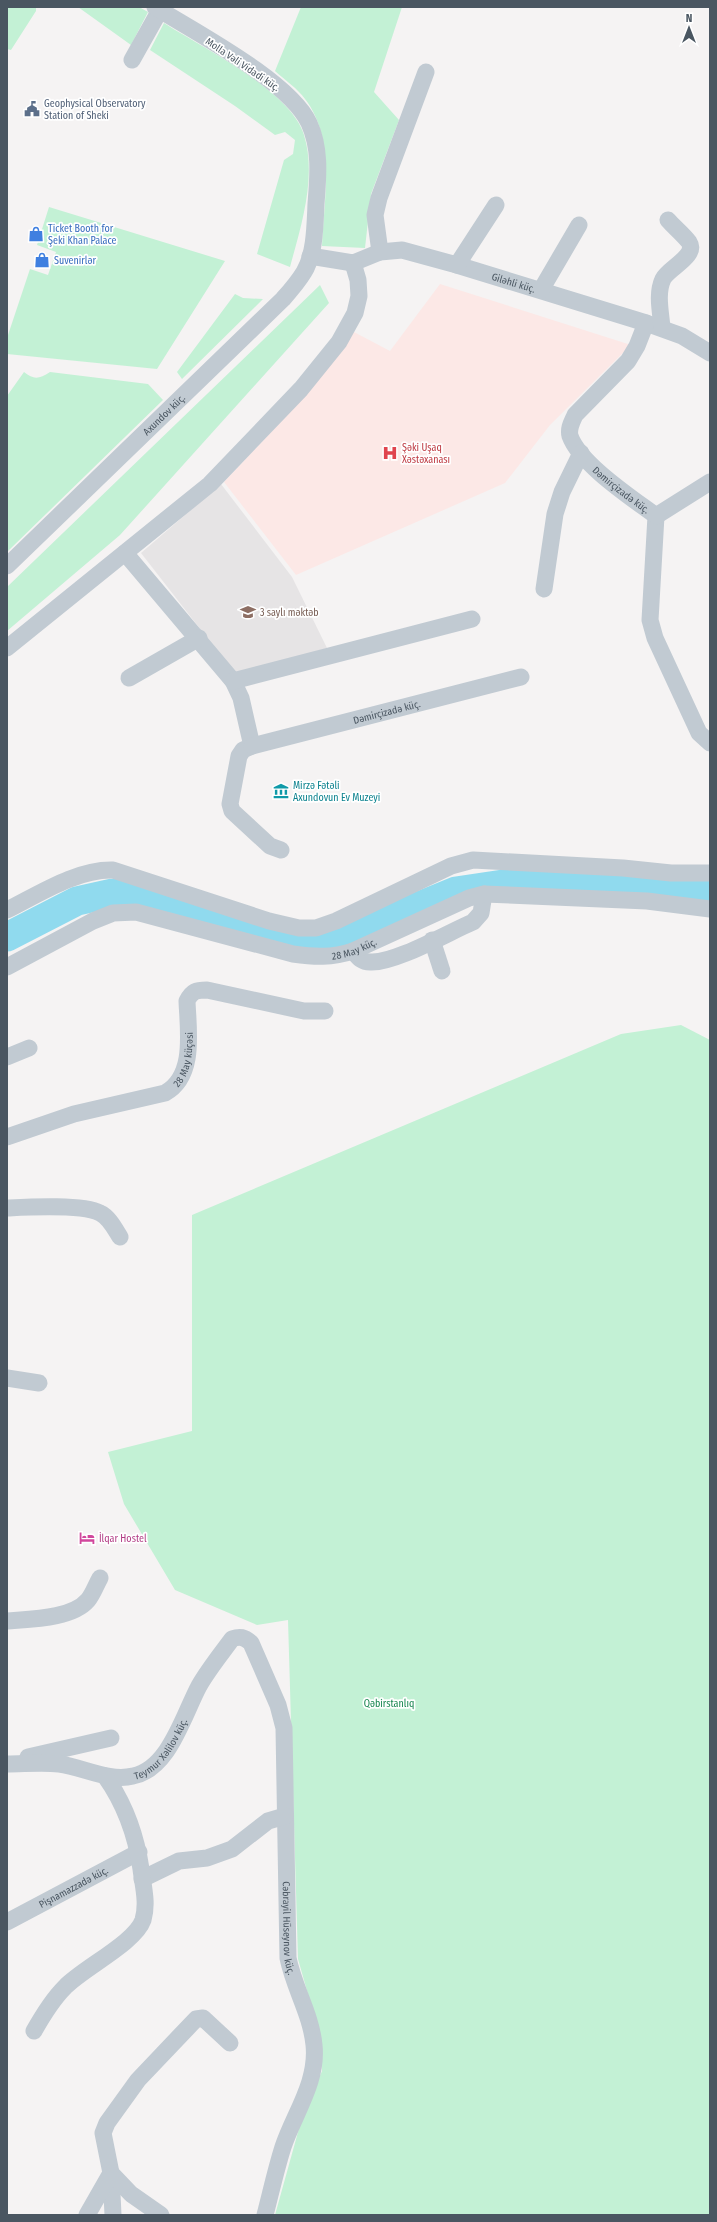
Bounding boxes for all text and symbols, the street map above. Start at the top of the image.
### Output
north arrow [669,8,709,48]
text: N [686,12,692,25]
street label: Molla Vəli Vidadi küç. [203,36,282,94]
place label: Geophysical Observatory Station of Sheki [44,98,146,122]
public building icon: Geophysical Observatory Station of Sheki [23,100,41,118]
place label: Ticket Booth for Şeki Khan Palace [48,223,117,247]
shop icon: Ticket Booth for Şeki Khan Palace [27,225,45,243]
shop icon: Suvenirlər [33,251,51,269]
place label: Suvenirlər [54,255,96,267]
street label: Giləhli küç. [490,271,537,296]
street label: Axundov küç. [141,392,188,438]
place label: Şəki Uşaq Xəstəxanası [402,442,450,466]
hospital icon: Şəki Uşaq Xəstəxanası [381,444,399,462]
street label: Dəmirçizadə küç. [590,464,652,516]
school or university icon: 3 saylı məktəb [239,603,257,621]
place label: 3 saylı məktəb [260,607,319,619]
street label: Dəmirçizadə küç. [352,698,422,727]
place label: Mirzə Fətəli Axundovun Ev Muzeyi [293,780,380,804]
museum icon: Mirzə Fətəli Axundovun Ev Muzeyi [272,782,290,800]
street label: 28 May küç. [331,936,379,963]
street label: 28 May küçəsi [171,1032,196,1090]
hotel icon: İlqar Hostel [78,1529,96,1547]
place label: İlqar Hostel [99,1531,147,1545]
park label: Qəbirstanlıq [364,1698,414,1710]
street label: Teymur Xəlilov küç. [133,1717,190,1783]
street label: Pişnamazzadə küç. [37,1864,110,1911]
street label: Cəbrayil Hüseynov küç. [280,1881,297,1976]

